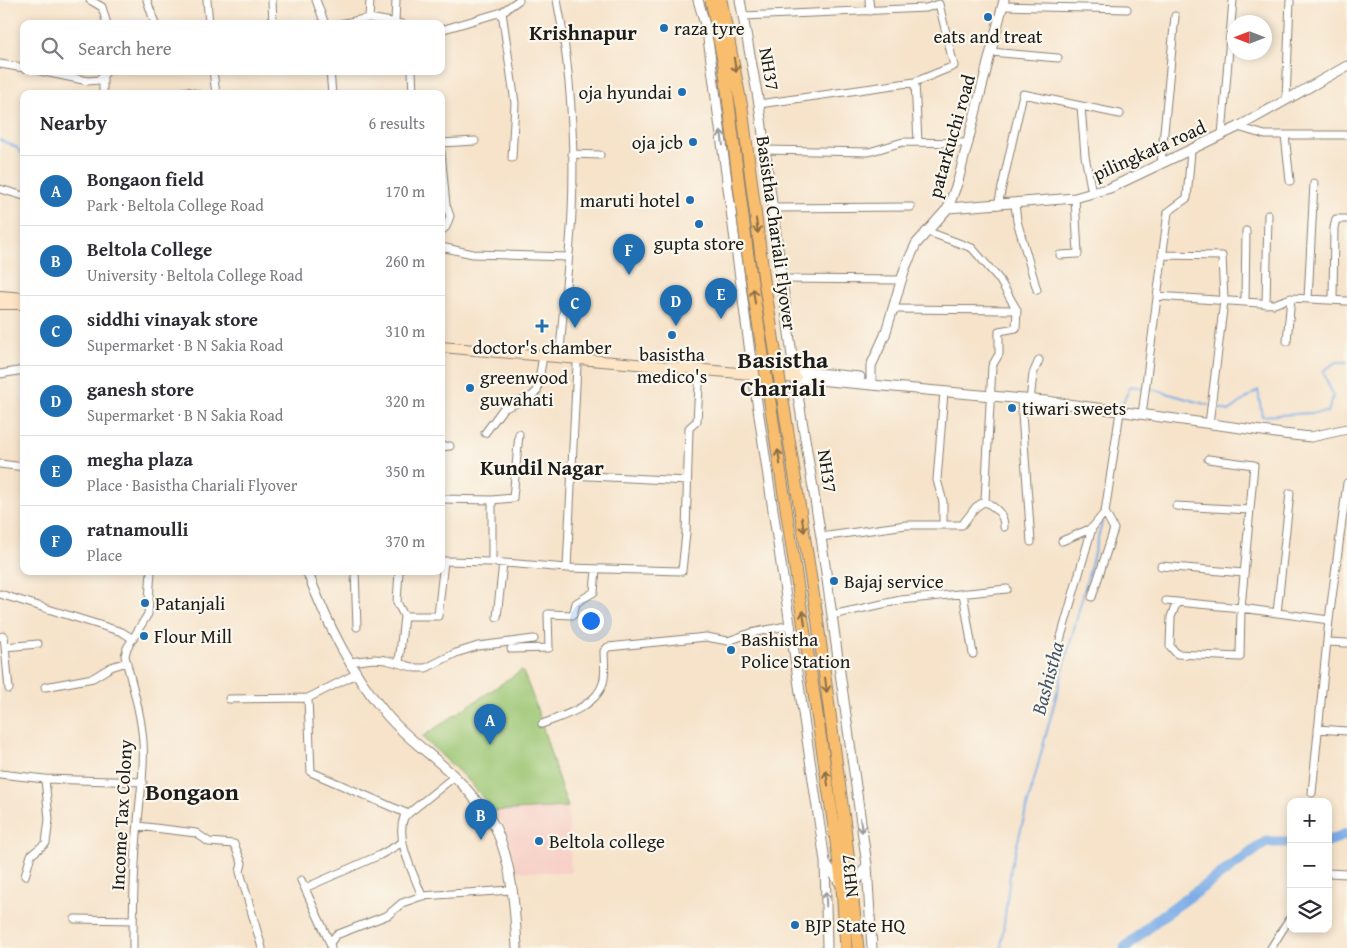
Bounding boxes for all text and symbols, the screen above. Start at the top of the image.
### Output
marker: eats and treat [982,11,994,23]
place label: raza tyre [674,14,745,42]
north arrow [1227,15,1272,60]
district label: Krishnapur [529,17,637,48]
search box [20,20,445,75]
marker: raza tyre [658,22,670,34]
place label: eats and treat [933,22,1043,50]
icon: search [38,34,66,62]
text: Search here [78,34,172,62]
street label: NH37 [752,45,788,93]
one-way arrow [730,56,740,72]
street label: patarkuchi road [920,70,982,201]
place label: oja hyundai [579,78,672,106]
marker: oja hyundai [676,86,688,98]
text: Nearby [40,107,107,138]
text: 6 results [368,111,425,135]
street label: pilingkata road [1088,112,1211,187]
place label: oja jcb [632,128,683,156]
one-way arrow [717,130,727,146]
street label: Basistha Chariali Flyover [749,134,805,332]
marker: oja jcb [687,136,699,148]
text: Bongaon field [87,165,204,193]
text: A [51,179,61,203]
text: 170 m [385,179,425,203]
place label: maruti hotel [580,186,680,214]
text: Park · Beltola College Road [87,193,264,217]
marker: maruti hotel [684,194,696,206]
one-way arrow [752,217,762,233]
marker: gupta store [693,218,705,230]
place label: gupta store [654,229,744,257]
pin: F [613,234,645,275]
text: Beltola College [87,235,212,263]
text: B [51,249,61,273]
text: 260 m [385,249,425,273]
text: University · Beltola College Road [87,263,303,287]
pin: E [705,278,737,319]
pin: D [660,285,692,326]
pin: C [559,287,591,328]
one-way arrow [749,289,759,305]
text: siddhi vinayak store [87,305,258,333]
text: C [51,319,61,343]
text: 310 m [385,319,425,343]
marker: doctor's chamber [535,319,549,333]
marker: basistha medico's [666,329,678,341]
text: Supermarket · B N Sakia Road [87,333,283,357]
place label: doctor's chamber [473,333,612,361]
place label: basistha medico's [637,340,707,390]
district label: Basistha Chariali [738,342,829,405]
place label: greenwood guwahati [480,363,569,413]
text: ganesh store [87,375,194,403]
marker: greenwood guwahati [464,382,476,394]
text: D [51,389,61,413]
text: 320 m [385,389,425,413]
place label: tiwari sweets [1022,394,1126,422]
marker: tiwari sweets [1006,402,1018,414]
text: Supermarket · B N Sakia Road [87,403,283,427]
text: megha plaza [87,445,193,473]
street label: NH37 [811,447,845,495]
one-way arrow [774,449,784,465]
district label: Kundil Nagar [480,452,604,483]
text: E [52,459,60,483]
text: 350 m [385,459,425,483]
text: Place · Basistha Chariali Flyover [87,473,297,497]
text: ratnamoulli [87,515,188,543]
one-way arrow [799,516,809,532]
text: F [52,529,60,553]
text: 370 m [385,529,425,553]
text: Place [87,543,122,567]
place label: Bajaj service [844,567,944,595]
marker: Bajaj service [828,575,840,587]
place label: Patanjali [155,589,225,617]
marker: Patanjali [139,597,151,609]
your location [578,608,604,634]
one-way arrow [799,610,809,626]
place label: Flour Mill [154,622,232,650]
place label: Bashistha Police Station [741,625,851,675]
marker: Flour Mill [138,630,150,642]
water label: Bashistha [1023,637,1071,719]
marker: Bashistha Police Station [725,644,737,656]
one-way arrow [822,677,832,693]
pin: A [474,704,506,745]
street label: Income Tax Colony [103,738,139,891]
one-way arrow [822,771,832,787]
district label: Bongaon [145,774,239,809]
map controls [1287,798,1332,933]
button: + [1287,798,1332,843]
pin: B [465,799,497,840]
one-way arrow [856,817,866,833]
place label: Beltola college [549,827,665,855]
marker: Beltola college [533,835,545,847]
button: − [1287,843,1332,888]
street label: NH37 [833,853,865,899]
button: layers [1287,888,1332,933]
one-way arrow [821,892,830,908]
place label: BJP State HQ [805,911,907,939]
marker: BJP State HQ [789,919,801,931]

